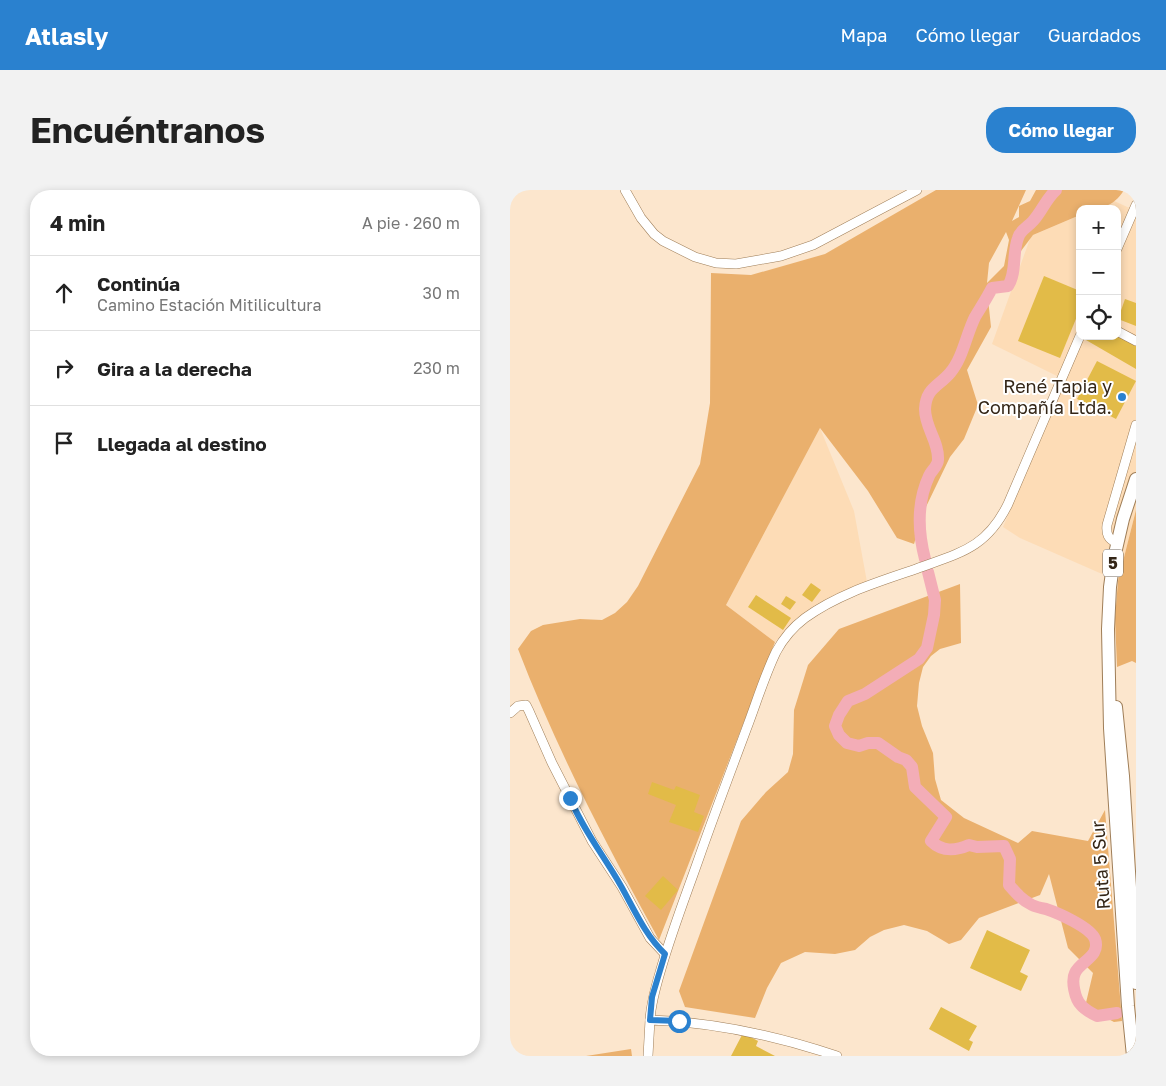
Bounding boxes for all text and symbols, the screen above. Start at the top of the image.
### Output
text: Atlasly [25,21,108,50]
text: Mapa [841,24,887,46]
text: Cómo llegar [915,24,1020,46]
text: Guardados [1048,24,1141,46]
button: Cómo llegar [986,107,1136,153]
text: Encuéntranos [30,109,265,151]
map controls [1076,205,1121,340]
button: + [1076,205,1121,250]
text: 4 min [50,210,105,236]
text: A pie · 260 m [362,213,460,233]
button: − [1076,250,1121,295]
text: Continúa [97,272,180,295]
icon: ahead [50,279,78,307]
text: 30 m [423,283,460,303]
text: Camino Estación Mitilicultura [97,295,321,315]
button: locate [1076,295,1121,340]
icon: right [50,354,78,382]
text: Gira a la derecha [97,357,252,380]
text: 230 m [413,358,460,378]
place label: René Tapia y Compañía Ltda. [978,375,1112,418]
marker: René Tapia y Compañía Ltda. [1116,391,1128,403]
icon: arrive [50,429,78,457]
text: Llegada al destino [97,432,267,455]
road number: 5 [1103,549,1123,576]
route end [559,787,582,810]
street label: Ruta 5 Sur [1086,820,1114,910]
route start [668,1010,691,1033]

